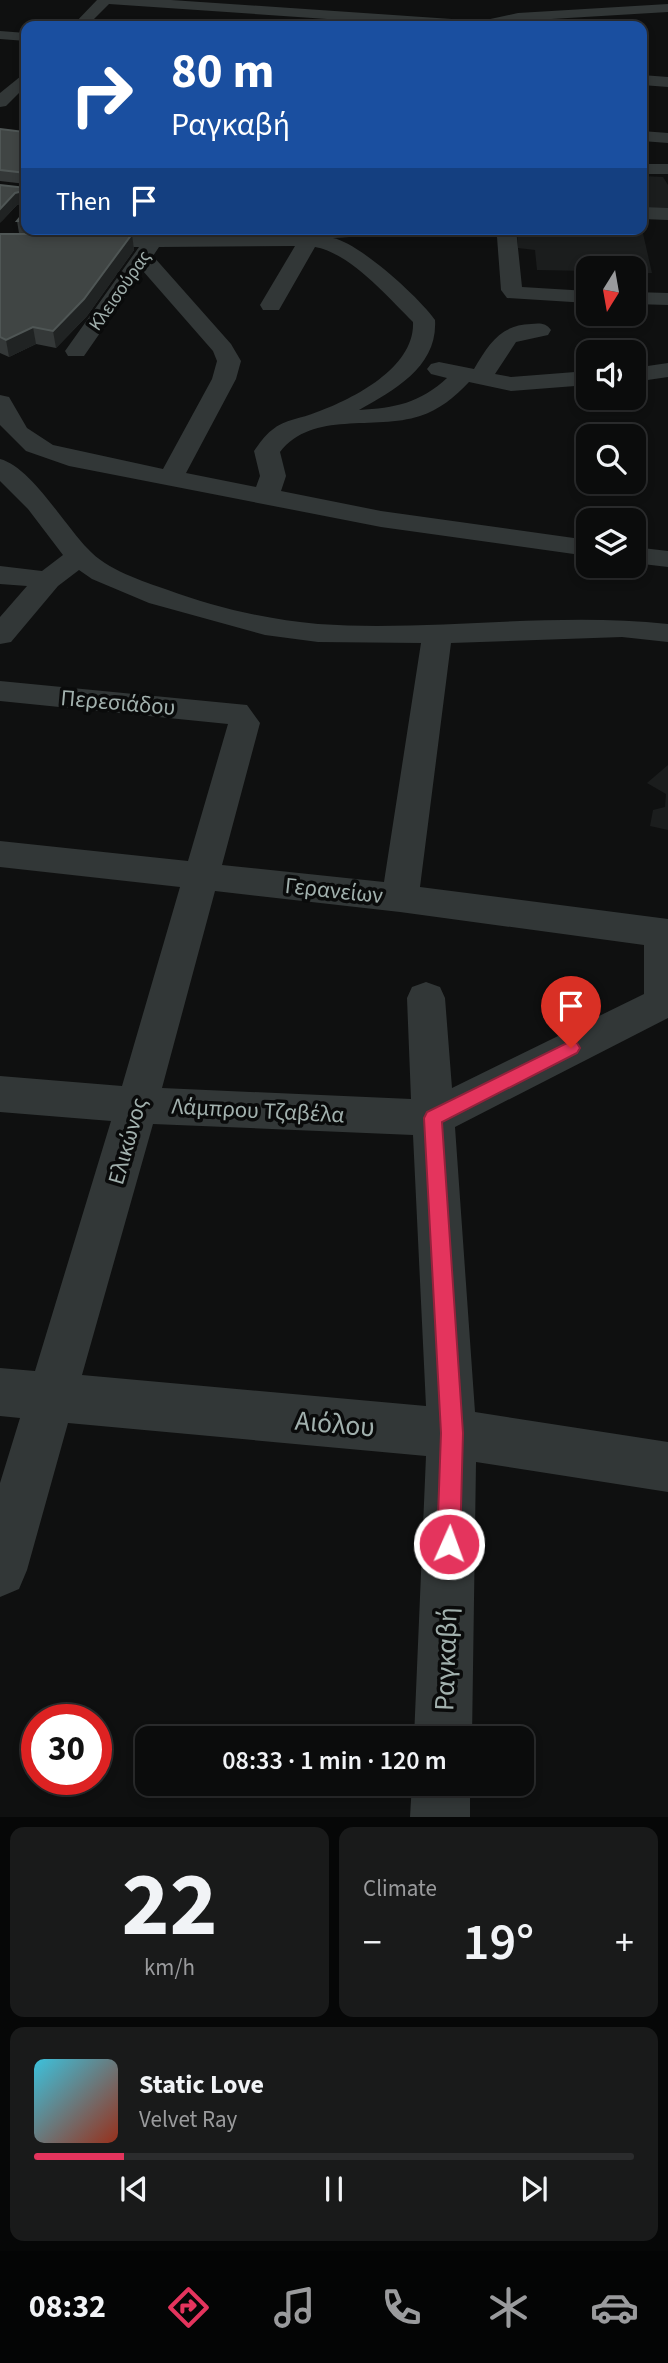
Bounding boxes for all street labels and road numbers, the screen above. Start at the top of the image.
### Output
street label: Κλεισούρας [83,245,158,337]
street label: Περεσιάδου [59,681,177,724]
street label: Γερανείων [283,869,385,912]
street label: Λάμπρου Τζαβέλα [171,1089,345,1132]
street label: Ελικώνος [99,1094,156,1188]
street label: Αιόλου [293,1401,376,1447]
street label: Ραγκαβή [424,1606,468,1712]

